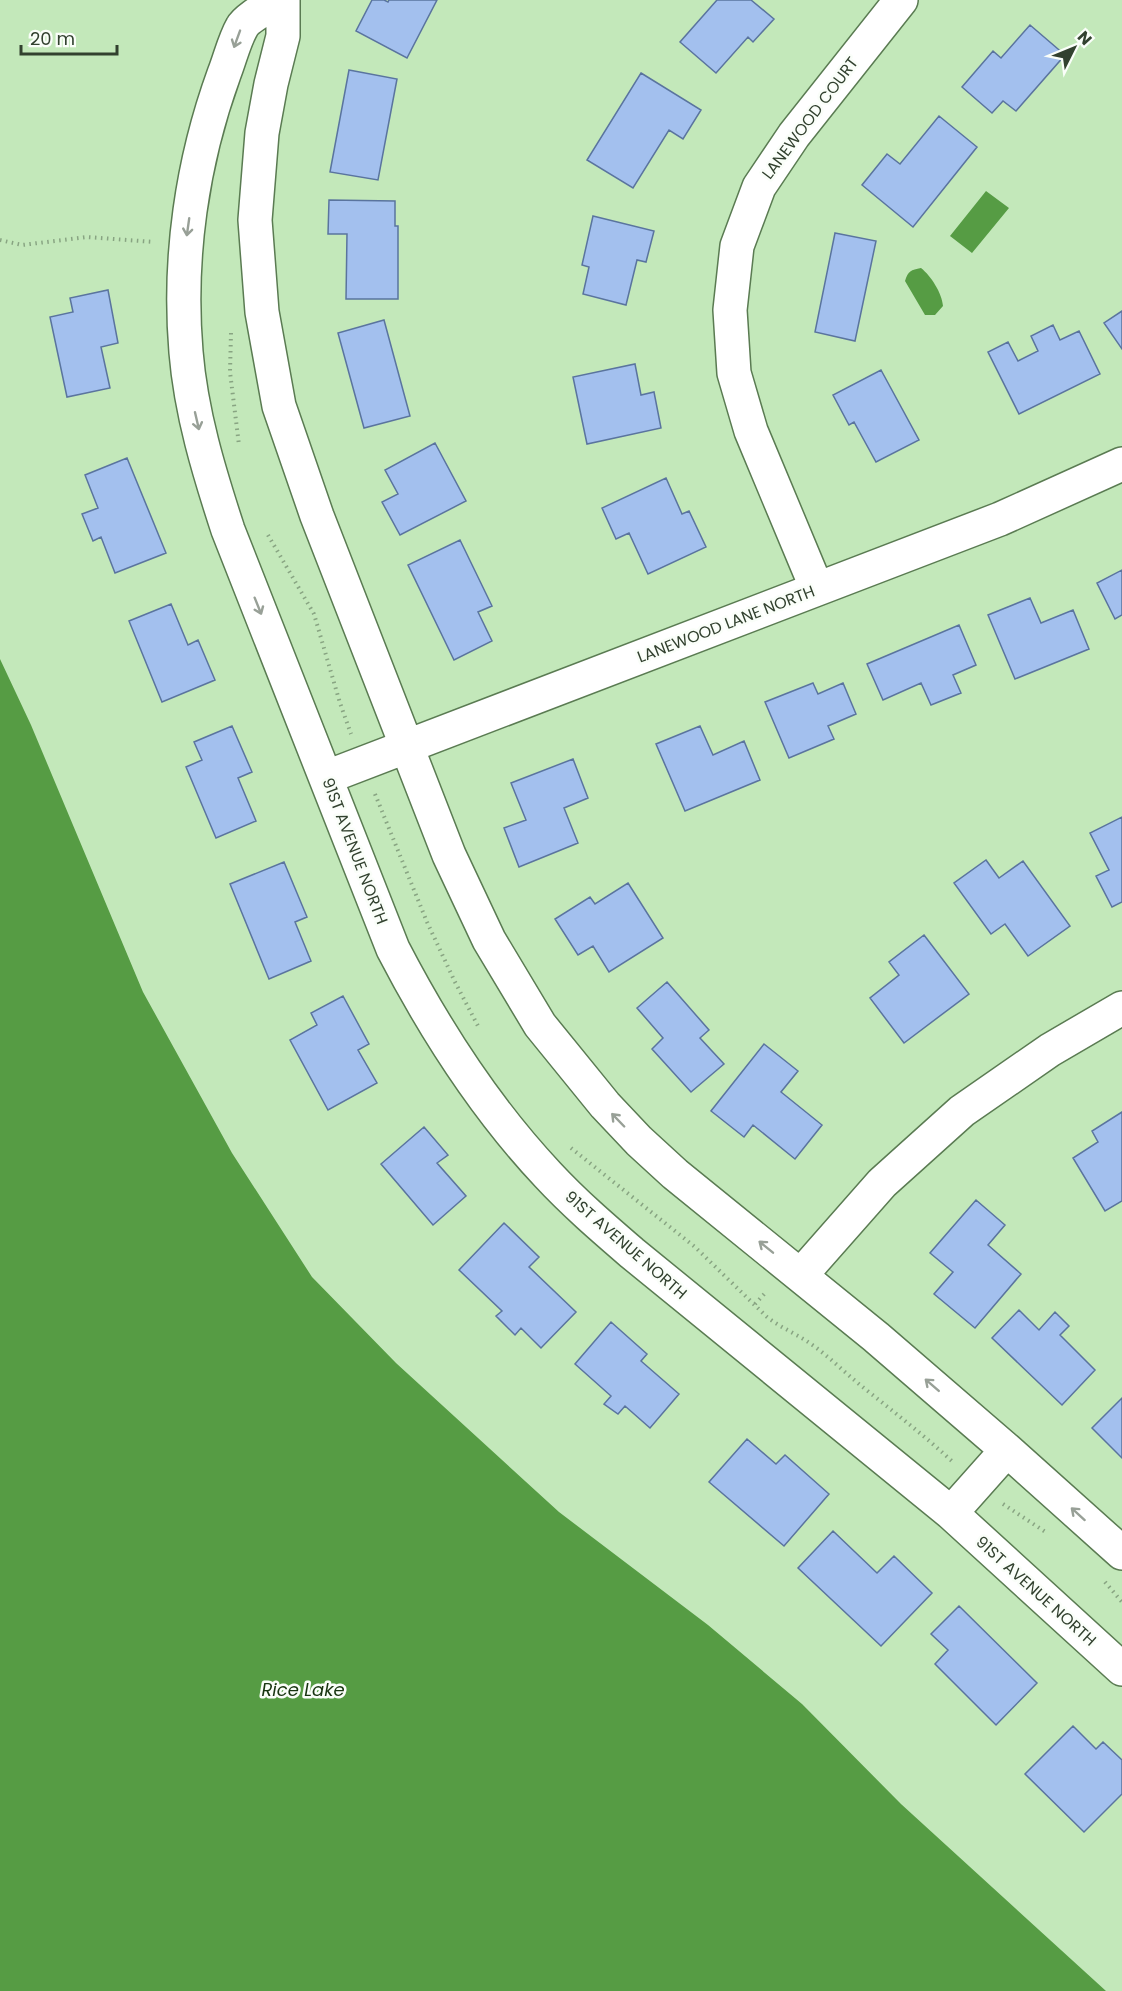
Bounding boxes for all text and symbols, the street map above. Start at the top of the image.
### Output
scale bar [21,18,117,56]
north arrow [1044,18,1104,78]
text: 20 m [30,26,75,51]
text: N [1072,26,1097,50]
one-way arrow [231,29,242,48]
street label: LANEWOOD COURT [756,52,864,184]
one-way arrow [182,217,193,236]
one-way arrow [192,411,204,430]
street label: LANEWOOD LANE NORTH [634,580,818,668]
one-way arrow [254,596,265,614]
street label: 91ST AVENUE NORTH [316,774,394,928]
one-way arrow [611,1112,626,1127]
street label: 91ST AVENUE NORTH [560,1185,692,1305]
one-way arrow [759,1240,774,1254]
one-way arrow [925,1378,940,1392]
one-way arrow [1071,1507,1086,1521]
street label: 91ST AVENUE NORTH [971,1531,1101,1651]
water label: Rice Lake [261,1677,345,1702]

